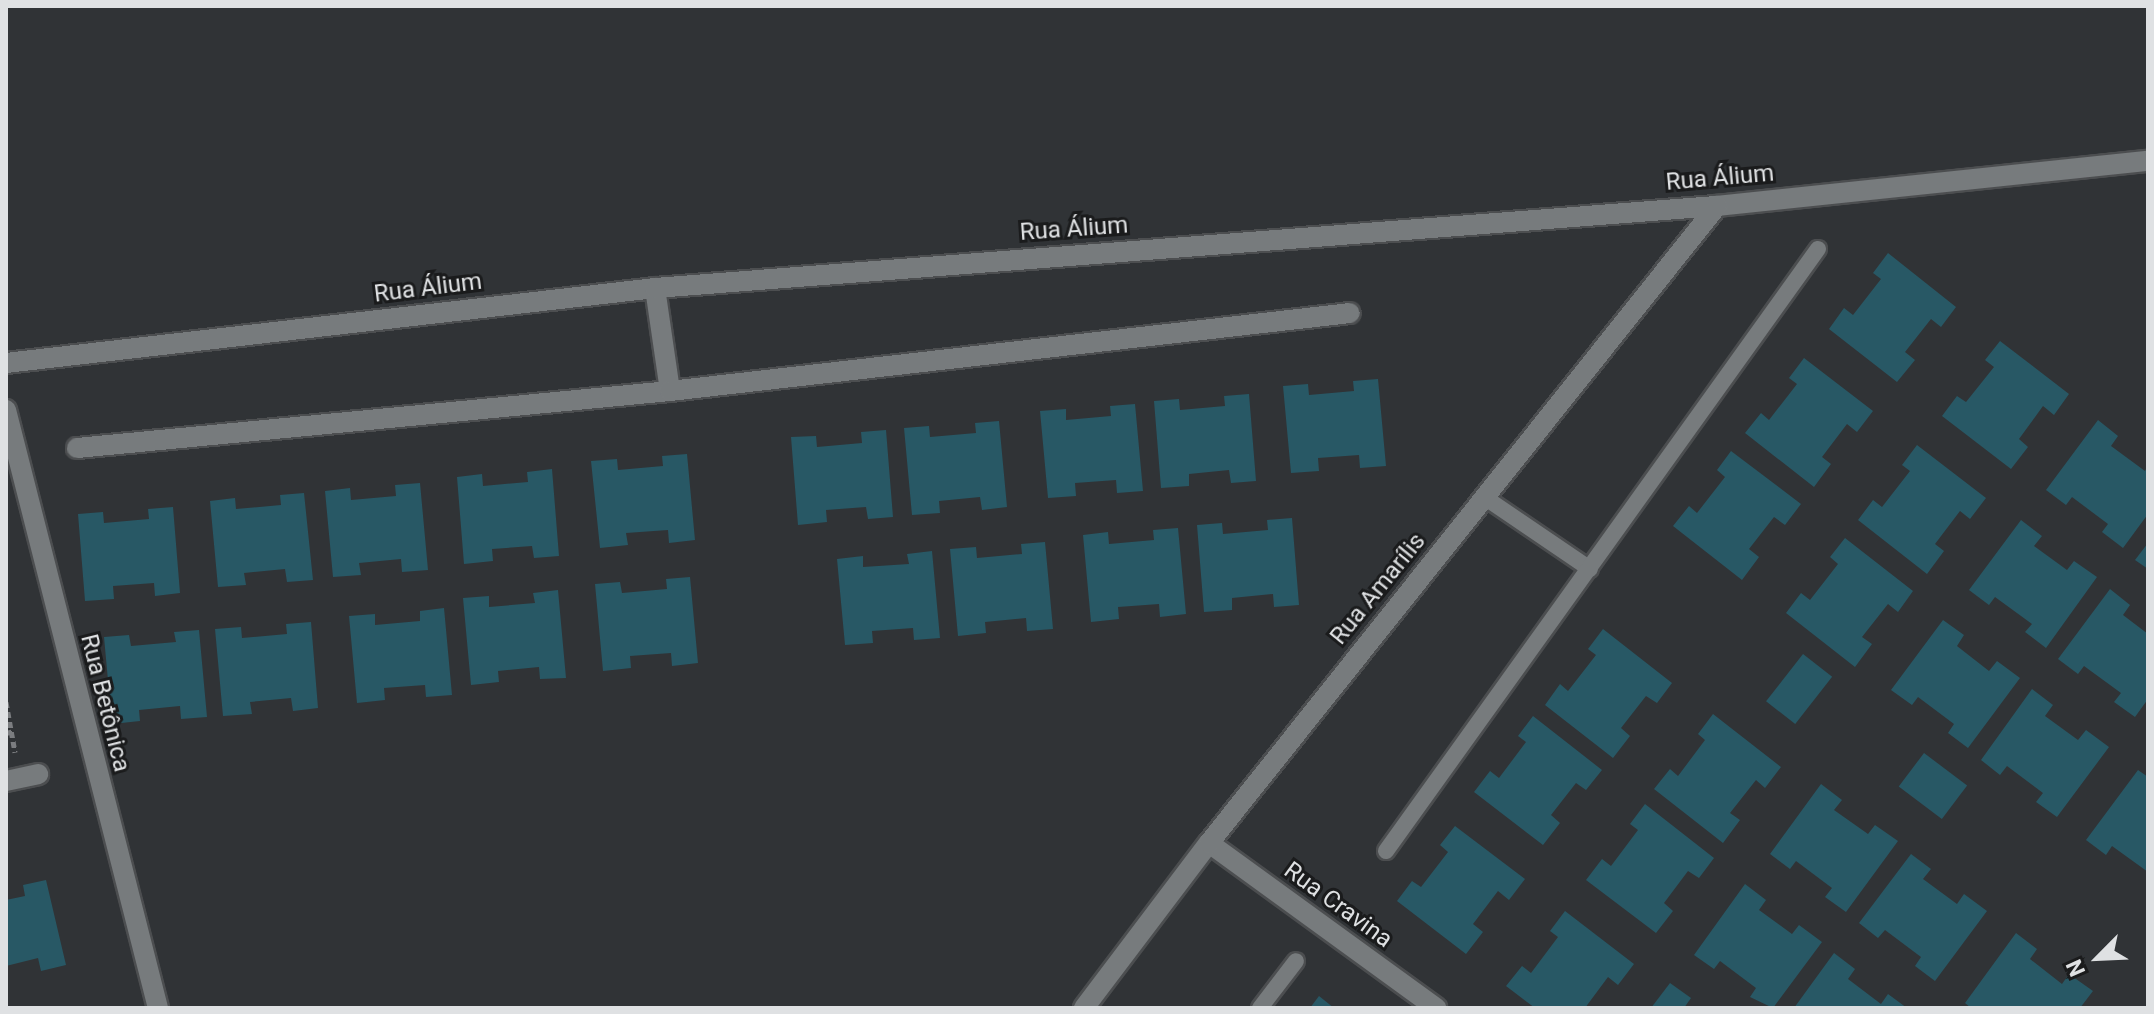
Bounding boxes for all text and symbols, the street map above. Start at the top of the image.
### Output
street label: Rua Álium [1665,159,1775,197]
street label: Rua Álium [1019,211,1129,247]
street label: Rua Álium [372,267,484,309]
street label: Rua Amarílis [1324,528,1432,650]
street label: Rua Betônica [74,631,136,775]
street label: Rua Cravina [1278,856,1398,954]
north arrow [2058,918,2138,998]
text: N [2061,956,2090,980]

